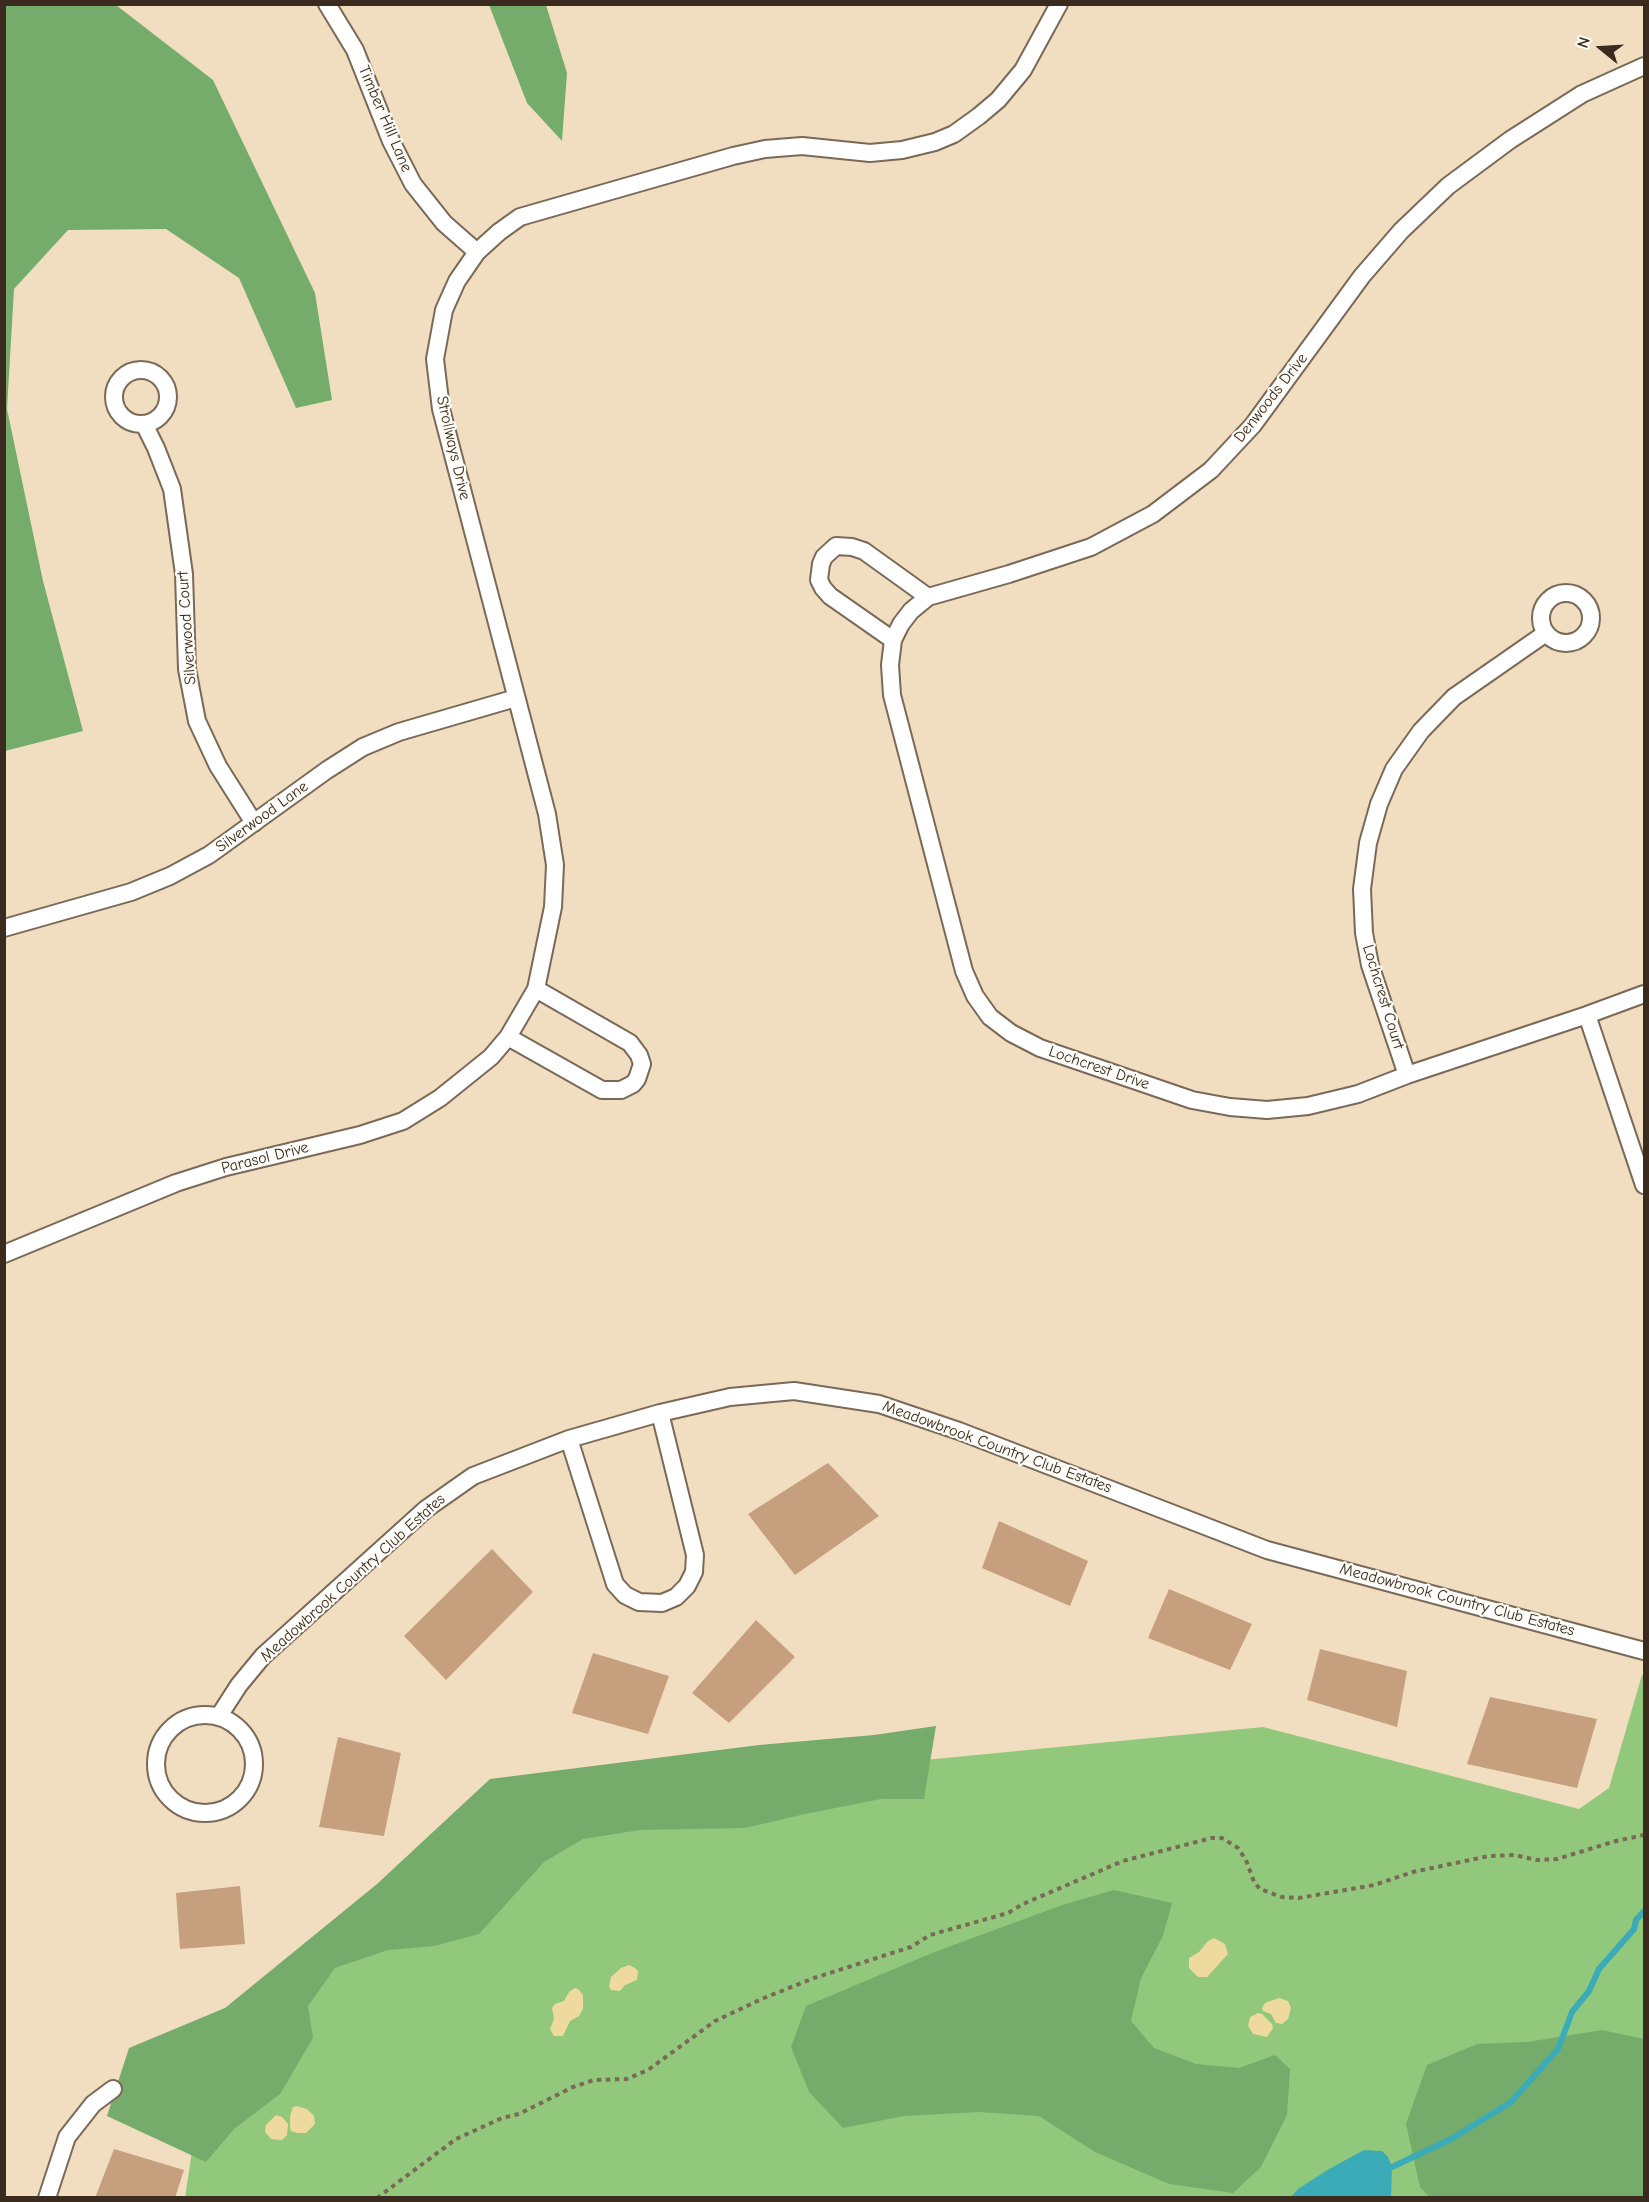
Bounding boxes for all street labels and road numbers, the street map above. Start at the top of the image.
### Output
street label: Timber Hill Lane [354,63,416,175]
street label: Denwoods Drive [1230,350,1312,446]
street label: Strollways Drive [432,394,474,502]
street label: Silverwood Court [173,570,201,686]
street label: Silverwood Lane [212,777,312,857]
street label: Lochcrest Court [1358,942,1408,1052]
street label: Lochcrest Drive [1046,1042,1152,1094]
street label: Parasol Drive [219,1138,311,1178]
street label: Meadowbrook Country Club Estates [880,1397,1114,1497]
street label: Meadowbrook Country Club Estates [257,1490,449,1666]
street label: Meadowbrook Country Club Estates [1337,1559,1577,1641]

